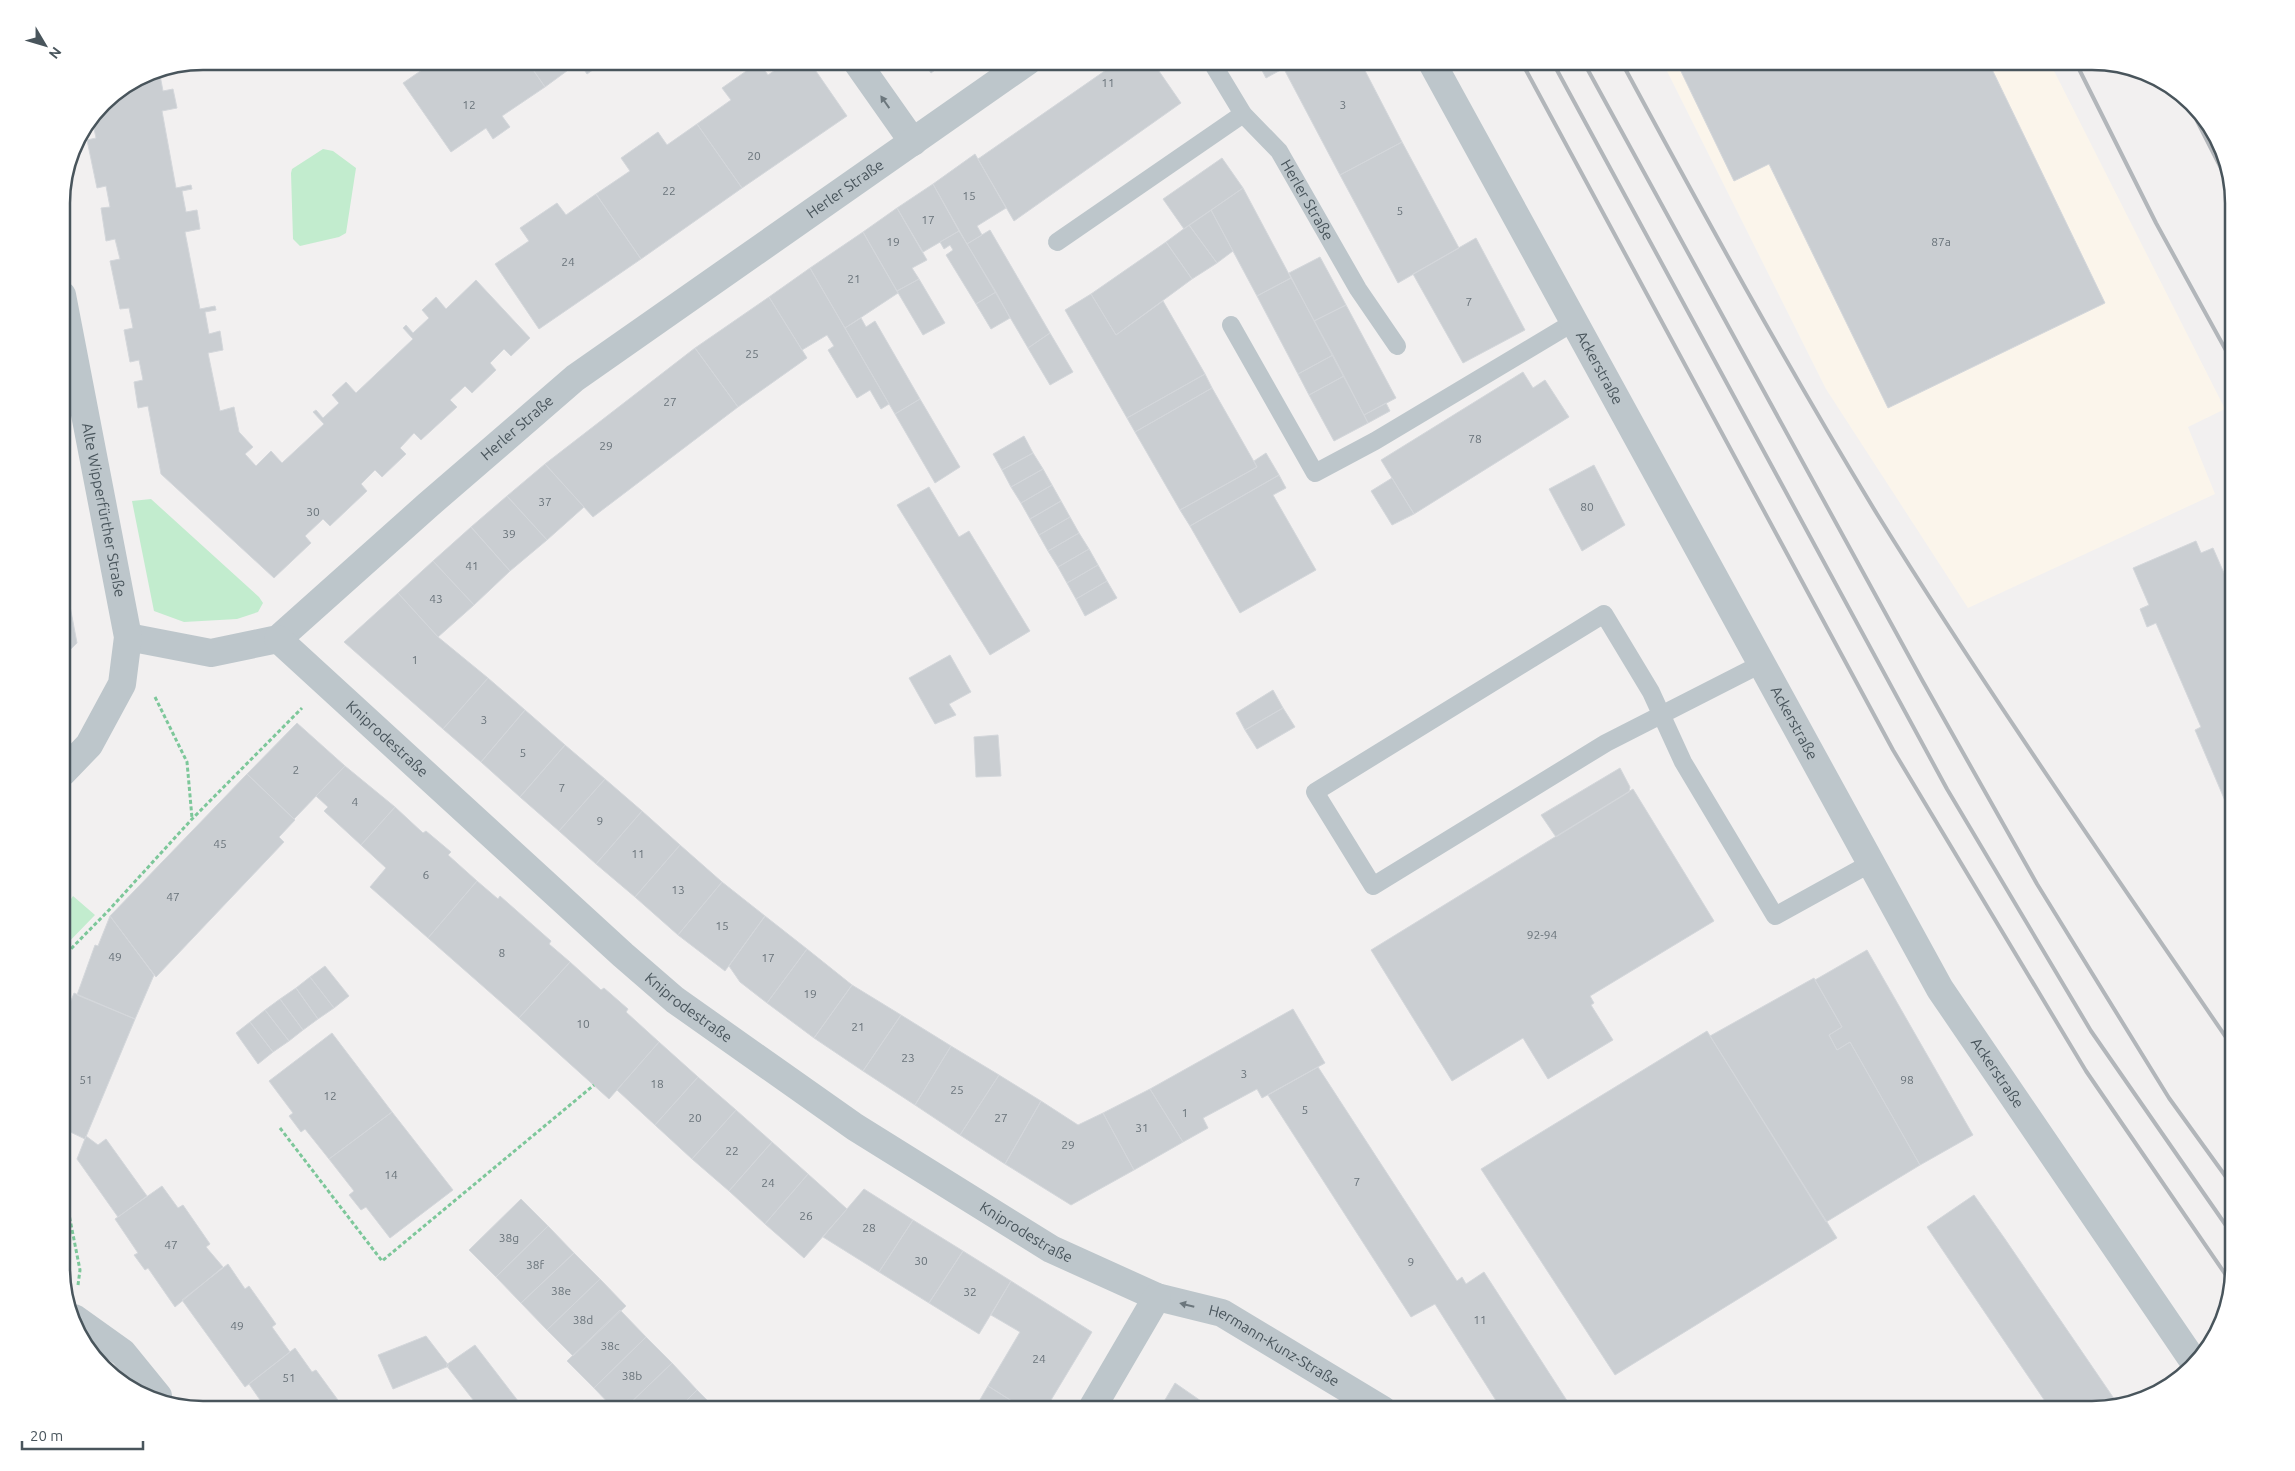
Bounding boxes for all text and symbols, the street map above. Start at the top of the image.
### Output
north arrow [20,20,70,70]
text: N [46,44,65,62]
house number: 11 [1101,76,1115,89]
one-way arrow [880,95,890,109]
house number: 12 [462,98,476,111]
house number: 3 [1340,98,1346,111]
house number: 20 [747,149,761,162]
street label: Herler Straße [803,156,887,221]
street label: Herler Straße [1278,156,1337,243]
house number: 22 [662,184,676,197]
house number: 15 [962,189,976,202]
house number: 5 [1397,204,1403,217]
house number: 17 [921,213,935,226]
house number: 19 [886,235,900,248]
house number: 87a [1931,235,1951,248]
house number: 24 [561,255,575,268]
house number: 21 [847,272,861,285]
house number: 7 [1466,295,1472,308]
street label: Ackerstraße [1573,328,1627,407]
house number: 25 [745,347,759,360]
street label: Herler Straße [477,392,557,463]
house number: 27 [663,395,677,408]
street label: Alte Wipperfürther Straße [79,421,129,598]
house number: 78 [1468,432,1482,445]
house number: 29 [599,439,613,452]
house number: 37 [538,495,552,508]
house number: 80 [1580,500,1594,513]
house number: 30 [306,505,320,518]
house number: 39 [502,527,516,540]
house number: 41 [465,559,479,572]
house number: 43 [429,592,443,605]
house number: 1 [412,653,418,666]
street label: Ackerstraße [1768,683,1821,762]
street label: Kniprodestraße [343,697,432,780]
house number: 3 [481,713,487,726]
house number: 5 [520,746,526,759]
house number: 2 [293,763,299,776]
house number: 7 [559,781,565,794]
house number: 4 [352,795,359,808]
house number: 9 [597,814,603,827]
house number: 45 [213,837,227,850]
house number: 11 [631,847,645,860]
house number: 6 [423,868,430,881]
house number: 13 [671,883,685,896]
house number: 47 [166,890,180,903]
house number: 15 [715,919,729,932]
house number: 92-94 [1527,928,1557,941]
house number: 8 [499,946,506,959]
house number: 49 [108,950,122,963]
house number: 17 [761,951,775,964]
street label: Kniprodestraße [642,969,736,1046]
house number: 19 [803,987,817,1000]
house number: 10 [576,1017,590,1030]
house number: 21 [851,1020,865,1033]
street label: Ackerstraße [1968,1034,2027,1111]
house number: 23 [901,1051,915,1064]
house number: 3 [1241,1067,1247,1080]
house number: 51 [79,1073,93,1086]
house number: 98 [1900,1073,1914,1086]
house number: 18 [650,1077,664,1090]
house number: 25 [950,1083,964,1096]
house number: 12 [323,1089,337,1102]
house number: 5 [1302,1103,1308,1116]
house number: 1 [1182,1106,1188,1119]
house number: 20 [688,1111,702,1124]
house number: 27 [994,1111,1008,1124]
house number: 31 [1135,1121,1149,1134]
house number: 29 [1061,1138,1075,1151]
house number: 22 [725,1144,739,1157]
house number: 14 [384,1168,398,1181]
house number: 7 [1354,1175,1360,1188]
house number: 24 [761,1176,775,1189]
street label: Kniprodestraße [977,1198,1075,1266]
house number: 26 [799,1209,813,1222]
house number: 28 [862,1221,876,1234]
house number: 38g [499,1231,519,1244]
house number: 47 [164,1238,178,1251]
house number: 30 [914,1254,928,1267]
house number: 9 [1408,1255,1414,1268]
house number: 38f [526,1258,544,1271]
house number: 38e [551,1284,571,1297]
house number: 32 [963,1285,977,1298]
one-way arrow [1180,1300,1195,1308]
street label: Hermann-Kunz-Straße [1207,1301,1342,1390]
house number: 38d [573,1313,593,1326]
house number: 11 [1473,1313,1487,1326]
house number: 49 [230,1319,244,1332]
house number: 38c [600,1339,620,1352]
house number: 24 [1032,1352,1046,1365]
house number: 38b [622,1369,642,1382]
house number: 51 [282,1371,296,1384]
scale bar [22,1418,144,1450]
text: 20 m [30,1427,63,1444]

